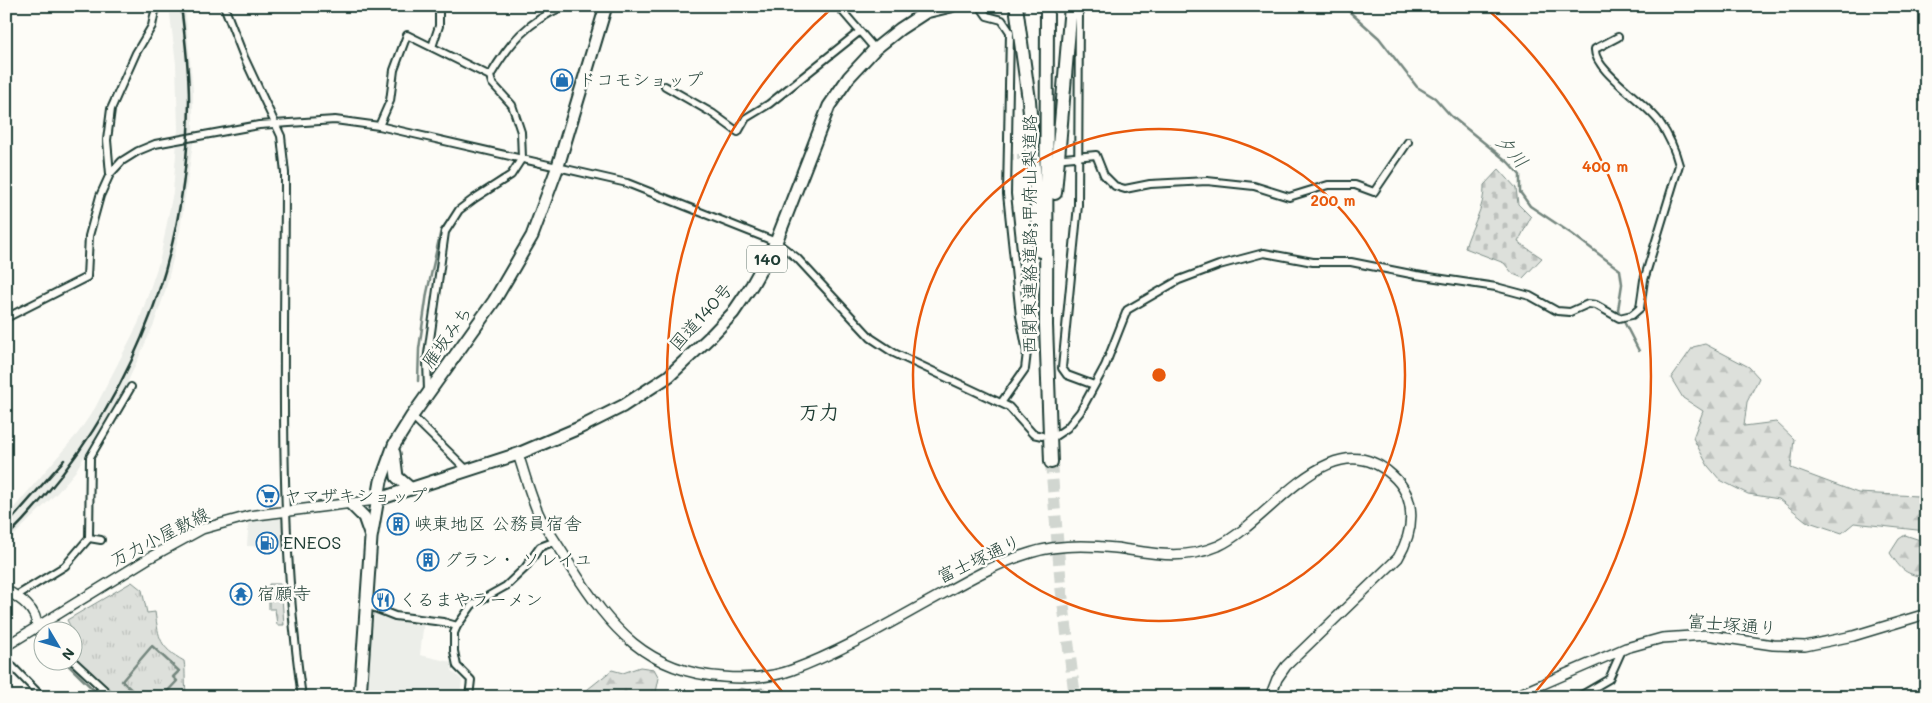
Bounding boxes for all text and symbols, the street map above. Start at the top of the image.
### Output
place label: ドコモショップ [578,67,703,91]
shop icon: ドコモショップ [550,68,574,92]
street label: 西関東連絡道路;甲府山梨道路 [1017,114,1041,354]
water label: 夕川 [1490,128,1534,173]
text: 400 m [1582,156,1628,176]
text: 200 m [1311,190,1356,210]
road number: 140 [747,245,787,272]
street label: 国道140号 [663,277,737,355]
street label: 雁坂みち [416,301,477,372]
centre of rings [1150,366,1168,384]
district label: 万力 [799,398,839,424]
place label: ヤマザキショップ [284,483,427,507]
supermarket icon: ヤマザキショップ [256,484,280,508]
street label: 万力小屋敷線 [106,501,213,571]
place label: 峡東地区 公務員宿舎 [414,511,582,535]
building icon: 峡東地区 公務員宿舎 [386,512,410,536]
street label: 富士塚通り [933,528,1024,588]
place label: ENEOS [283,530,341,554]
fuel station icon: ENEOS [255,531,279,555]
place label: グラン・ ソレイユ [444,547,592,571]
building icon: グラン・ ソレイユ [416,548,440,572]
place label: 宿願寺 [257,581,311,605]
temple icon: 宿願寺 [229,582,253,606]
place label: くるまやラーメン [399,587,543,611]
restaurant icon: くるまやラーメン [371,588,395,612]
street label: 富士塚通り [1686,608,1778,640]
north arrow [32,620,82,670]
text: N [58,644,79,664]

